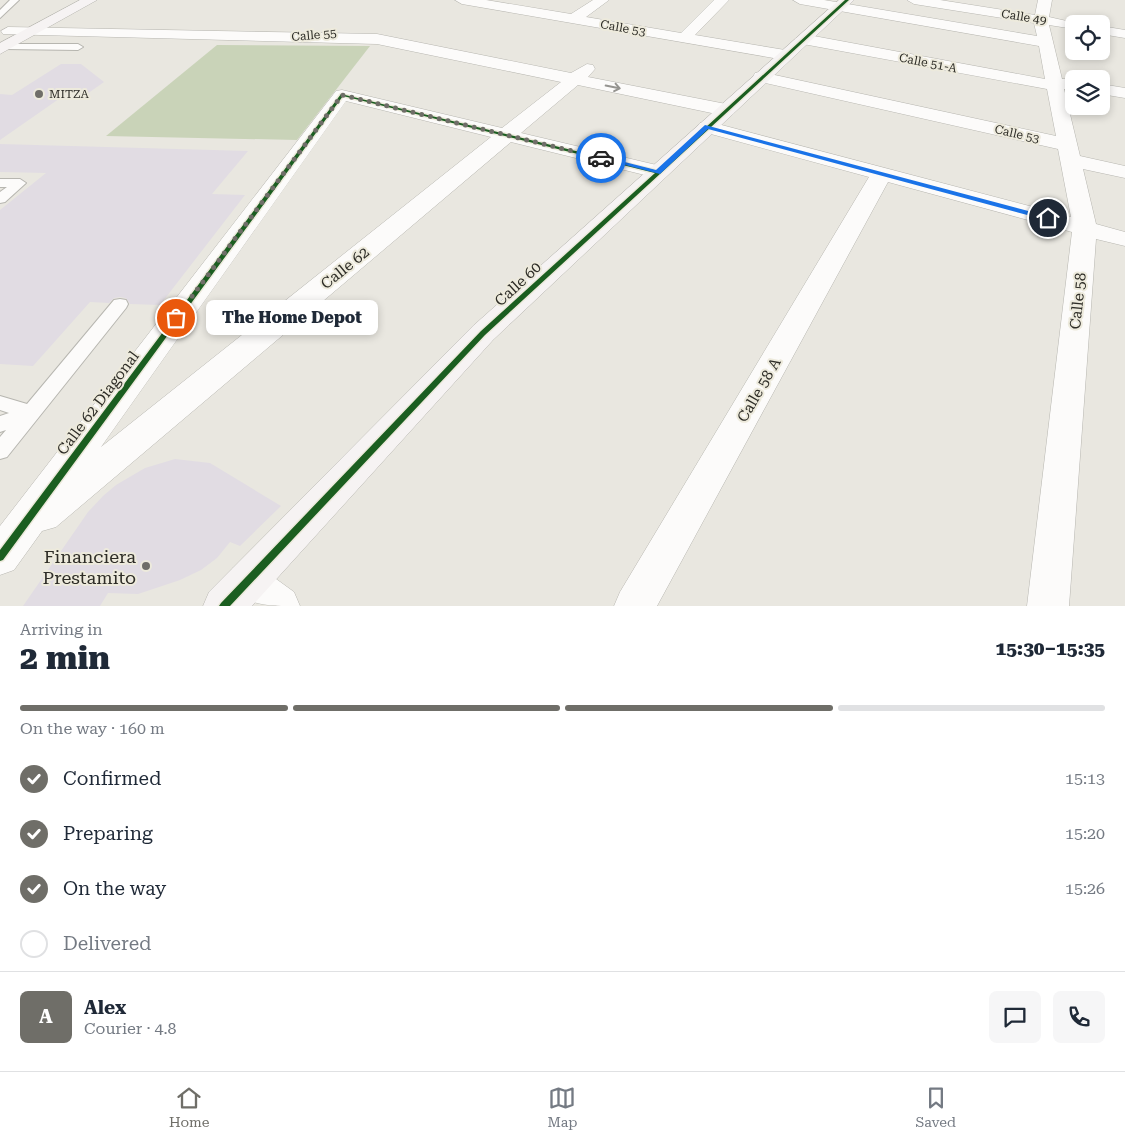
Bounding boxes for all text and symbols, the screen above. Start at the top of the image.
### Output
street label: Calle 49 [1000,7,1048,28]
map controls [1065,15,1110,115]
button: locate [1065,15,1110,60]
street label: Calle 53 [599,17,647,39]
street label: Calle 55 [291,26,338,44]
street label: Calle 51-A [898,51,959,76]
button: layers [1065,70,1110,115]
one-way arrow [605,83,621,92]
place label: MITZA [49,87,89,101]
marker: MITZA [33,88,45,100]
street label: Calle 53 [993,122,1041,146]
courier [576,133,626,183]
icon: car [587,144,615,172]
pin [1027,197,1069,239]
icon: home [1034,204,1062,232]
street label: Calle 62 [317,243,373,293]
street label: Calle 60 [491,258,545,310]
street label: Calle 58 [1066,272,1090,330]
pin [155,297,197,339]
callout: The Home Depot [206,300,378,336]
icon: bag [162,304,190,332]
text: The Home Depot [222,308,362,327]
street label: Calle 62 Diagonal [53,347,143,458]
street label: Calle 58 A [733,354,785,425]
place label: Financiera Prestamito [43,546,136,588]
marker: Financiera Prestamito [140,560,152,572]
text: Arriving in [20,620,103,639]
text: 15:30–15:35 [996,637,1105,660]
text: 2 min [20,639,110,677]
text: On the way · 160 m [20,719,165,738]
icon: check [20,765,48,793]
text: Confirmed [63,767,161,790]
text: 15:13 [1065,769,1105,788]
icon: check [20,820,48,848]
text: Preparing [63,822,153,845]
text: 15:20 [1065,824,1105,843]
icon: check [20,875,48,903]
text: On the way [63,877,166,900]
text: 15:26 [1065,879,1105,898]
text: Delivered [63,932,151,955]
button: chat [989,991,1041,1043]
button: phone [1053,991,1105,1043]
text: Alex [84,996,126,1019]
text: A [39,1005,53,1028]
text: Courier · 4.8 [84,1019,177,1038]
tab: Home [169,1084,210,1130]
tab: Map [548,1084,577,1130]
tab: Saved [915,1084,956,1130]

